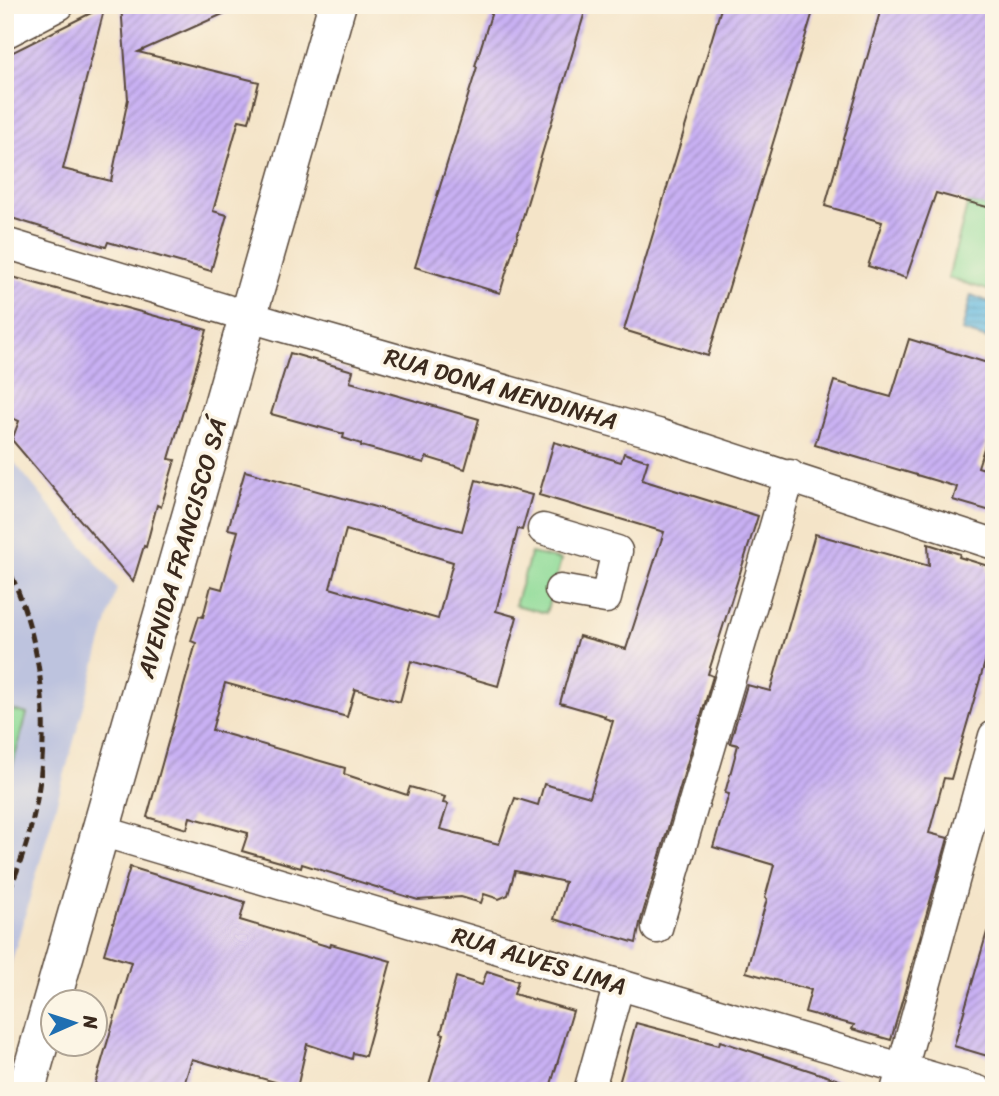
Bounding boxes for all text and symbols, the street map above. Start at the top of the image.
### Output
street label: RUA DONA MENDINHA [379,336,623,442]
street label: AVENIDA FRANCISCO SÁ [125,410,240,684]
street label: RUA ALVES LIMA [447,915,631,1007]
north arrow [38,988,108,1058]
text: N [74,1014,107,1030]

